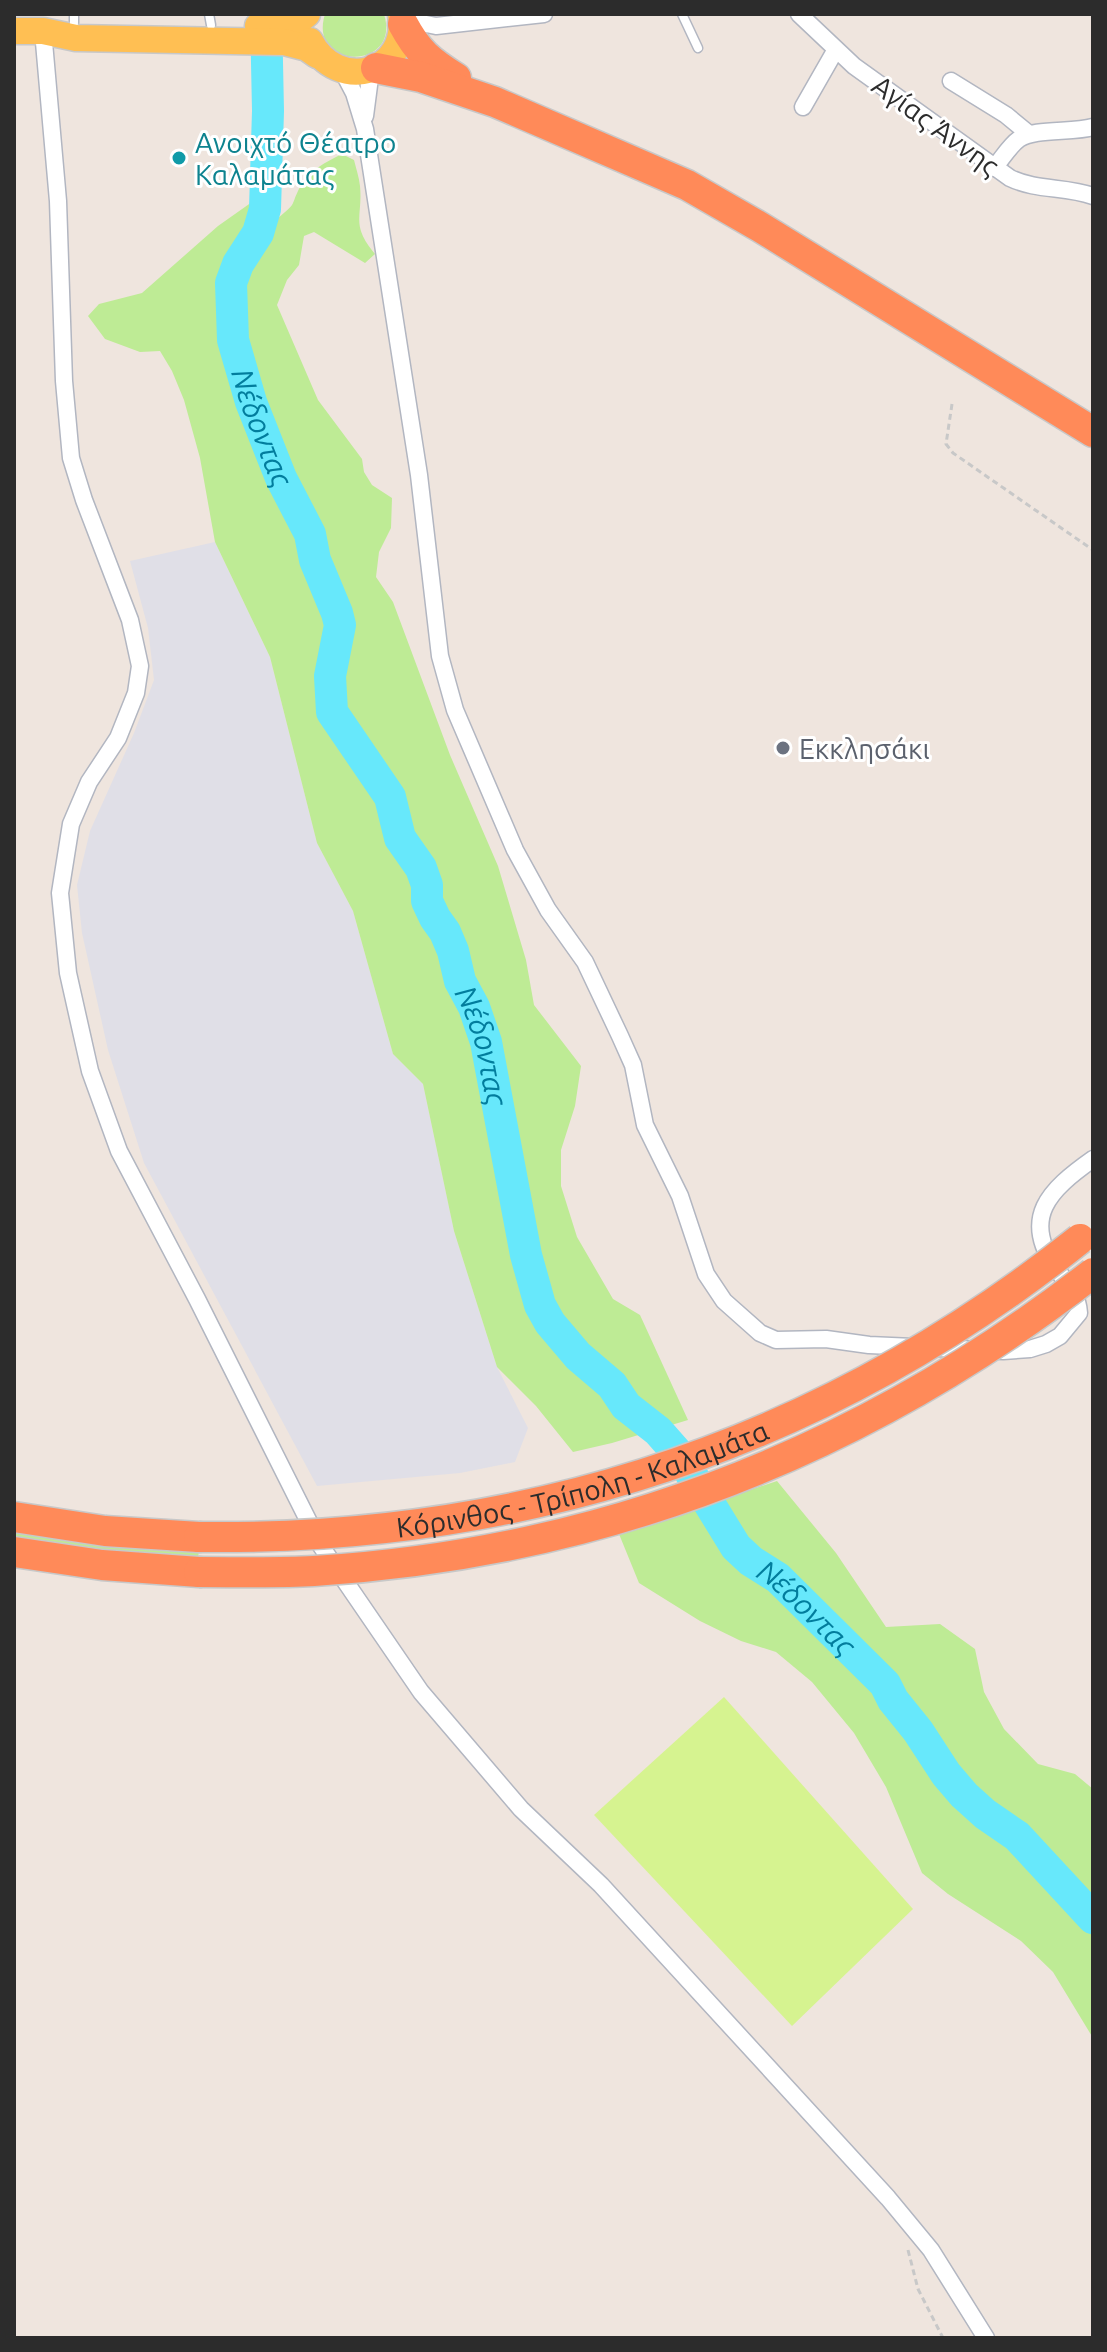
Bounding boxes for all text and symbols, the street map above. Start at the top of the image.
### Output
street label: Αγίας Άννης [866,69,1005,182]
place label: Ανοιχτό Θέατρο Καλαμάτας [195,127,396,191]
marker: Ανοιχτό Θέατρο Καλαμάτας [170,149,188,167]
water label: Νέδoντας [225,364,300,493]
place label: Εκκλησάκι [799,733,930,764]
marker: Εκκλησάκι [774,739,792,757]
water label: Νέδoντας [449,980,515,1109]
street label: Κόρινθος - Τρίπολη - Καλαμάτα [394,1414,773,1542]
water label: Νέδoντας [752,1553,863,1663]

